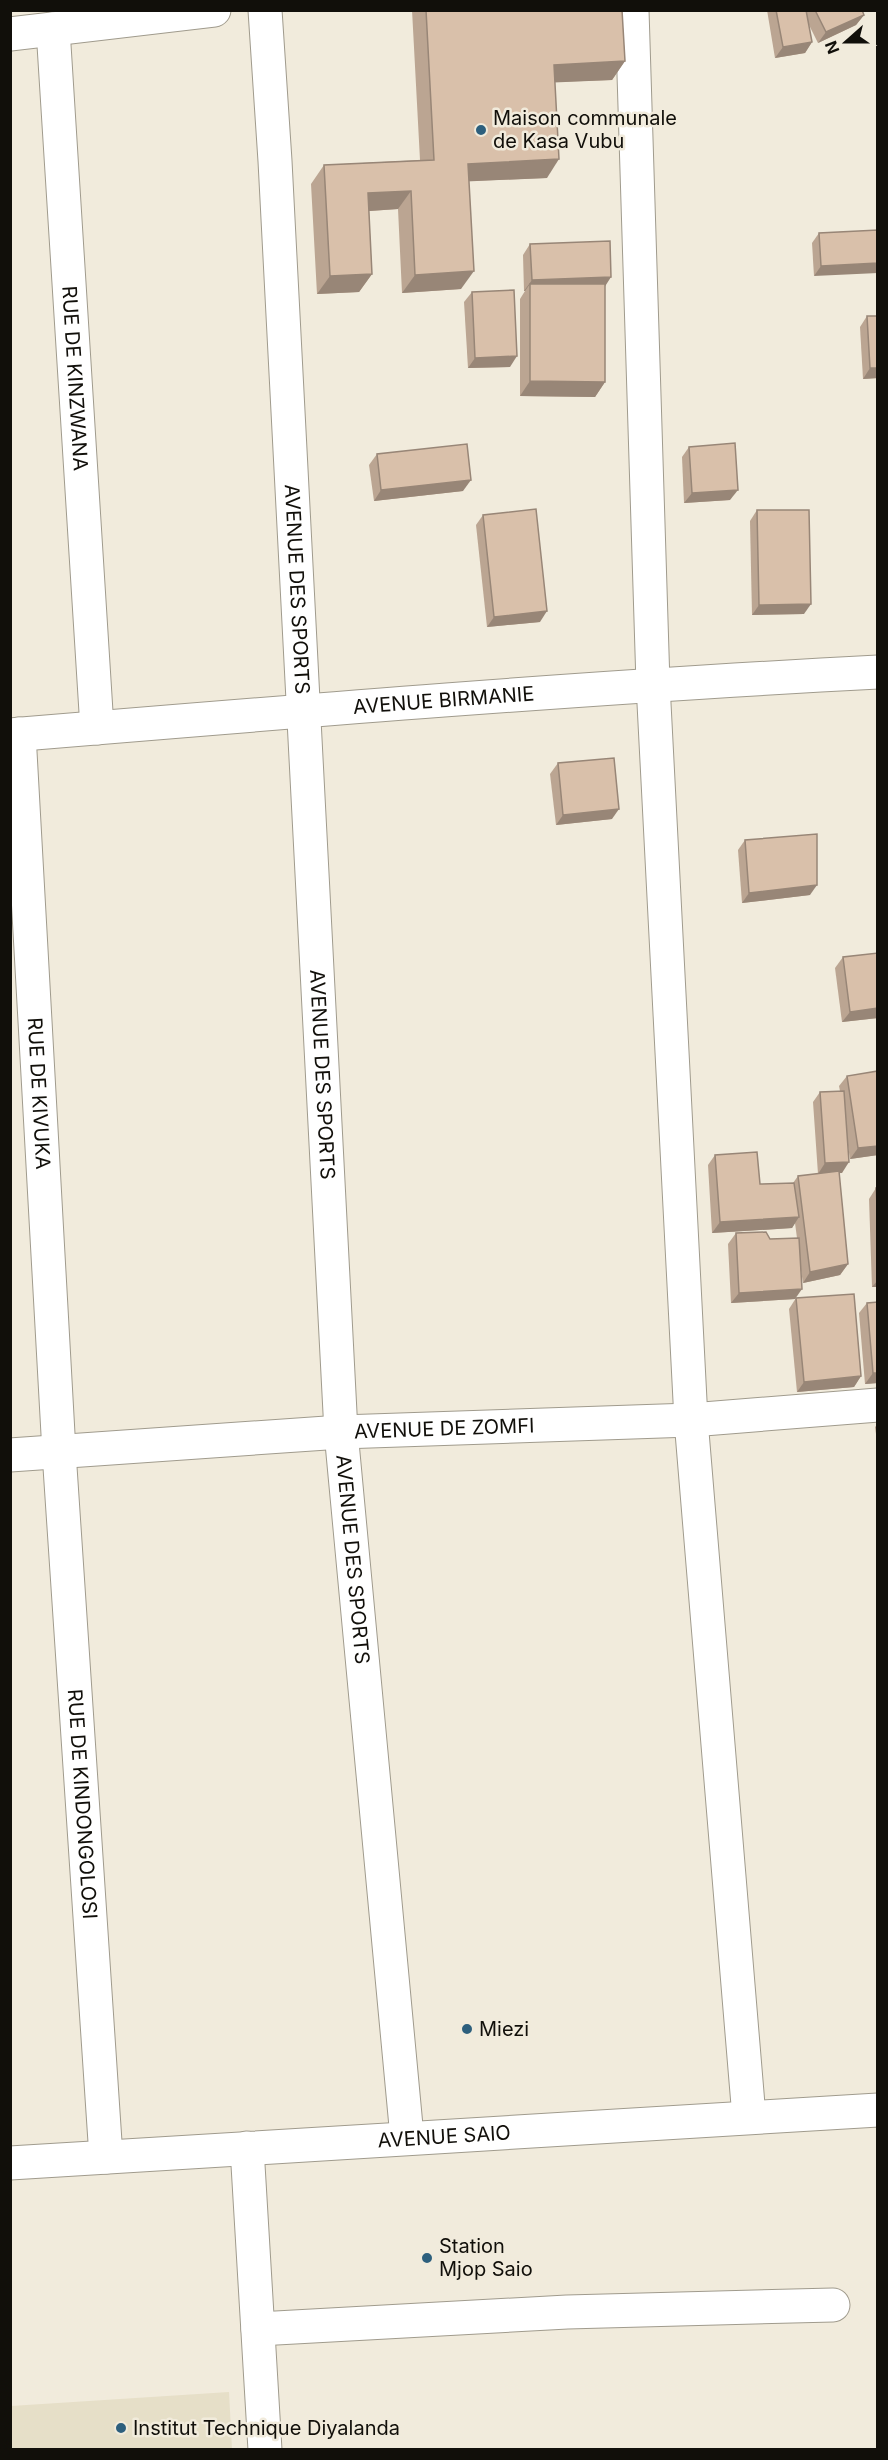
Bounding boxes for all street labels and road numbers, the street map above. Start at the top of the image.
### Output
street label: RUE DE KINZWANA [57,285,93,472]
street label: AVENUE DES SPORTS [280,483,315,695]
street label: AVENUE BIRMANIE [352,682,535,719]
street label: AVENUE DES SPORTS [305,969,340,1180]
street label: RUE DE KIVUKA [23,1017,55,1170]
street label: AVENUE DE ZOMFI [354,1413,535,1444]
street label: AVENUE DES SPORTS [331,1454,375,1665]
street label: RUE DE KINDONGOLOSI [63,1688,102,1920]
street label: AVENUE SAIO [377,2120,511,2153]

